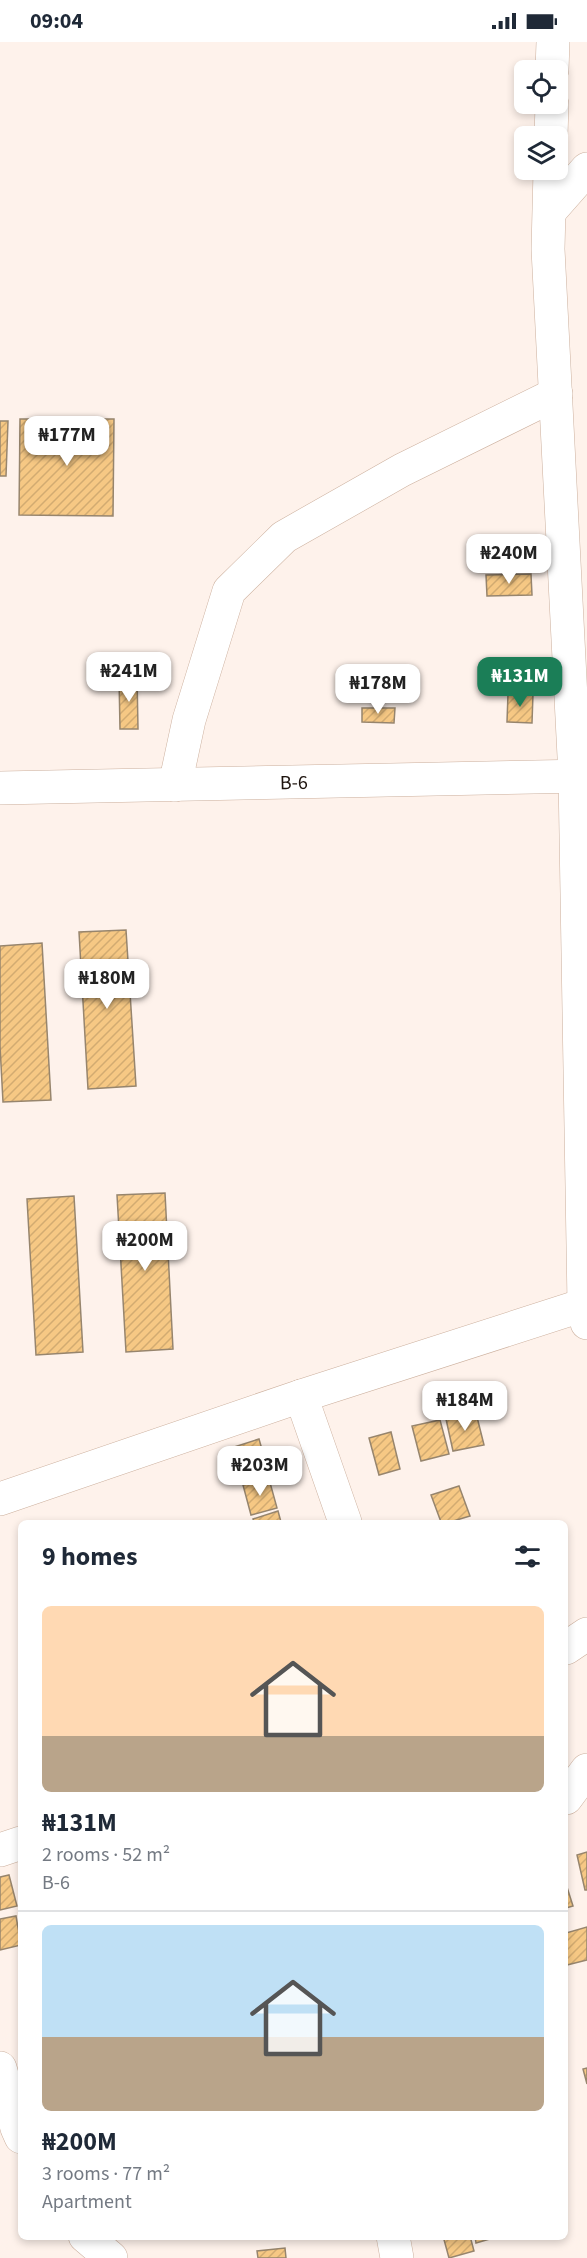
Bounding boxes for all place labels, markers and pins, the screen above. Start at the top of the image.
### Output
pin: ₦177M [25,416,109,467]
pin: ₦240M [467,534,551,585]
pin: ₦241M [87,652,171,703]
pin: ₦131M [478,657,562,708]
pin: ₦178M [336,664,420,715]
pin: ₦180M [65,959,149,1010]
pin: ₦200M [103,1221,187,1272]
pin: ₦184M [423,1381,507,1432]
pin: ₦203M [218,1446,302,1497]

